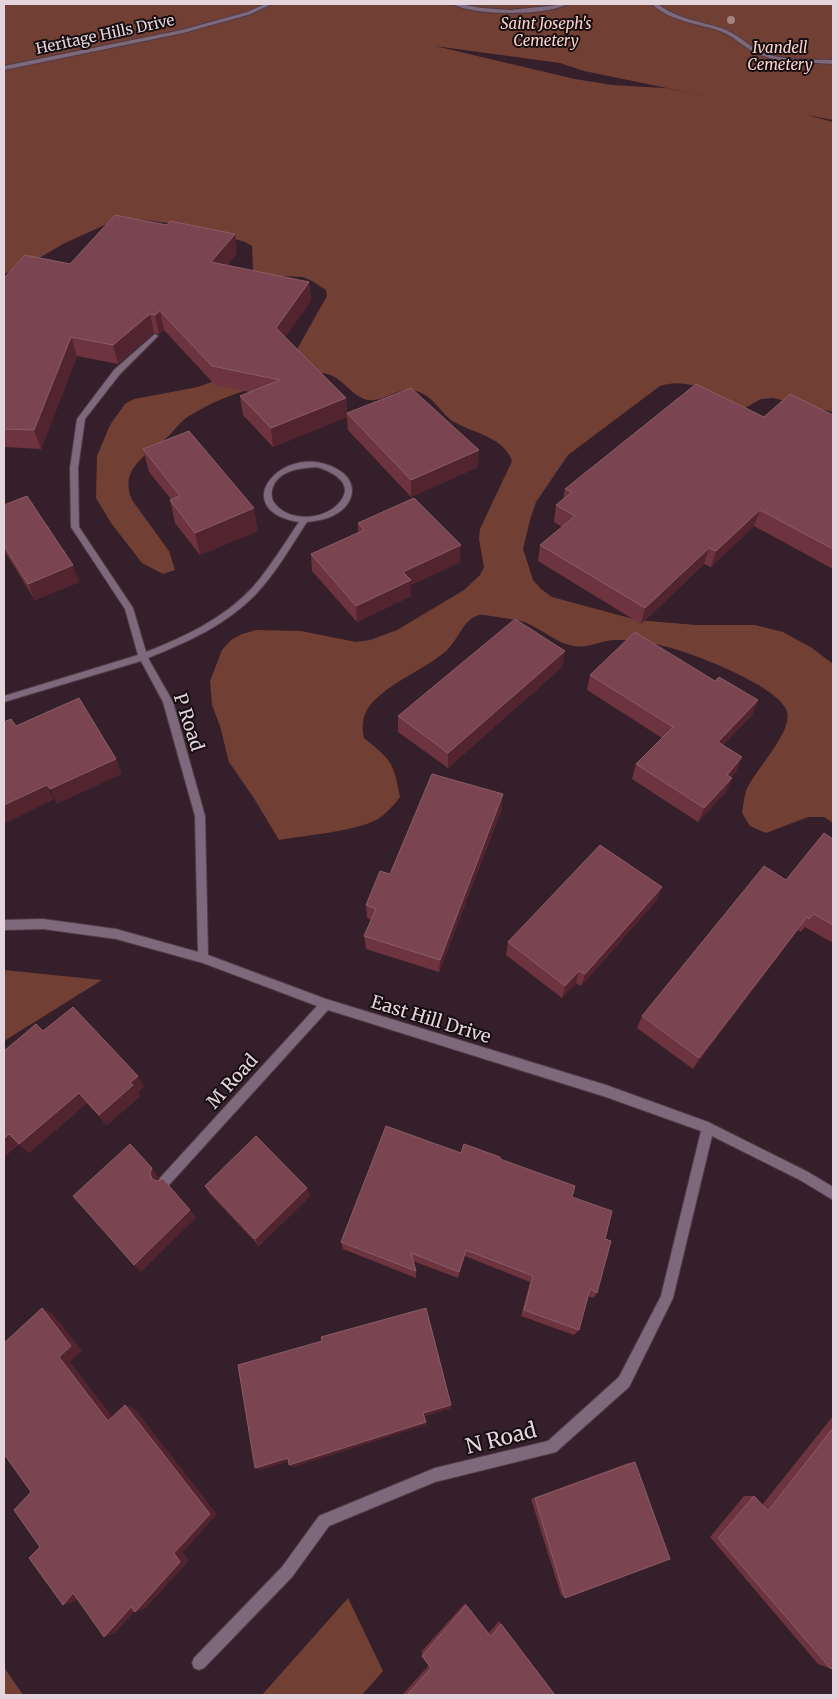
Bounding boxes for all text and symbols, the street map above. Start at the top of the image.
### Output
street label: Heritage Hills Drive [34,10,176,58]
park label: Saint Joseph's Cemetery [501,14,591,50]
park label: Ivandell Cemetery [747,38,813,74]
street label: P Road [169,690,209,754]
street label: East Hill Drive [368,990,494,1048]
street label: M Road [201,1049,263,1113]
street label: N Road [463,1416,540,1460]

